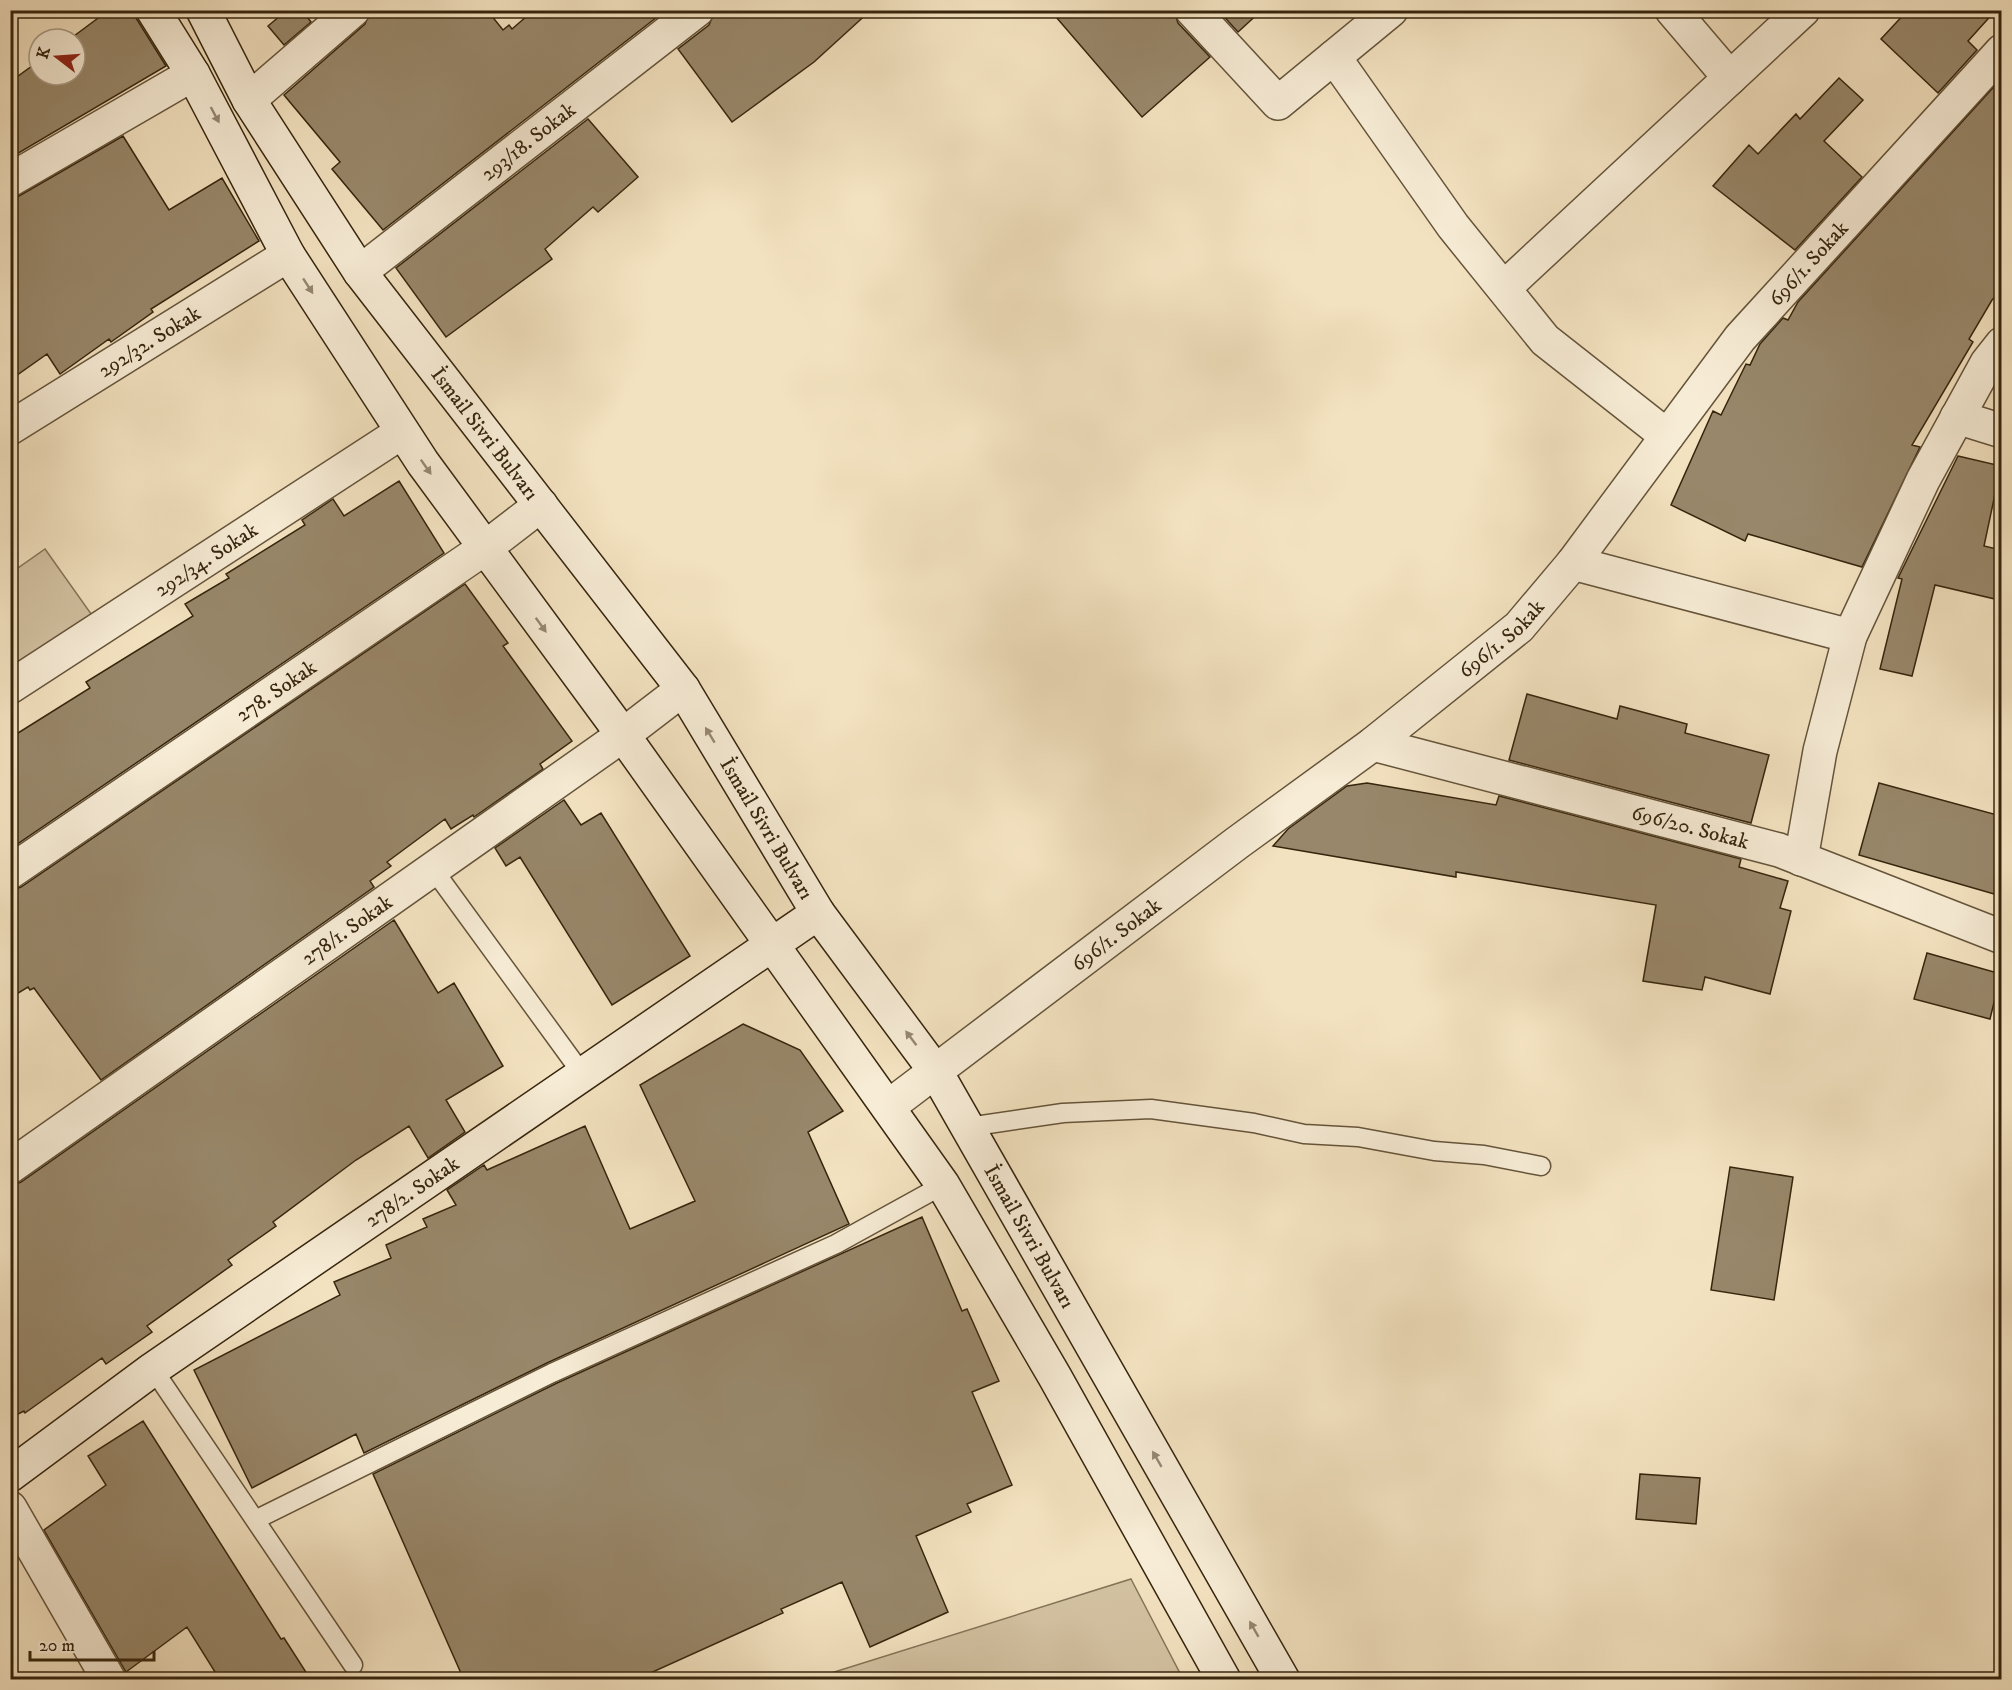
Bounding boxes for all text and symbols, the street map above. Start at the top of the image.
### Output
north arrow [27,27,87,87]
text: K [32,44,55,61]
street label: 293/18. Sokak [476,97,582,187]
one-way arrow [210,107,219,124]
street label: 696/1. Sokak [1764,216,1855,312]
one-way arrow [302,278,314,294]
street label: 292/32. Sokak [94,300,206,384]
street label: İsmail Sivri Bulvarı [425,362,544,506]
one-way arrow [420,459,432,475]
street label: 292/34. Sokak [150,517,264,603]
street label: 696/1. Sokak [1454,594,1551,684]
one-way arrow [535,616,547,632]
street label: 278. Sokak [231,654,322,728]
one-way arrow [705,727,716,743]
street label: İsmail Sivri Bulvarı [713,753,819,905]
street label: 696/20. Sokak [1629,800,1752,856]
street label: 278/1. Sokak [297,889,398,971]
street label: 696/1. Sokak [1066,893,1167,978]
one-way arrow [905,1030,917,1045]
street label: 278/2. Sokak [361,1151,465,1234]
street label: İsmail Sivri Bulvarı [978,1160,1080,1313]
one-way arrow [1152,1451,1163,1467]
one-way arrow [1249,1620,1259,1637]
scale bar [30,1624,154,1662]
text: 20 m [39,1635,75,1657]

